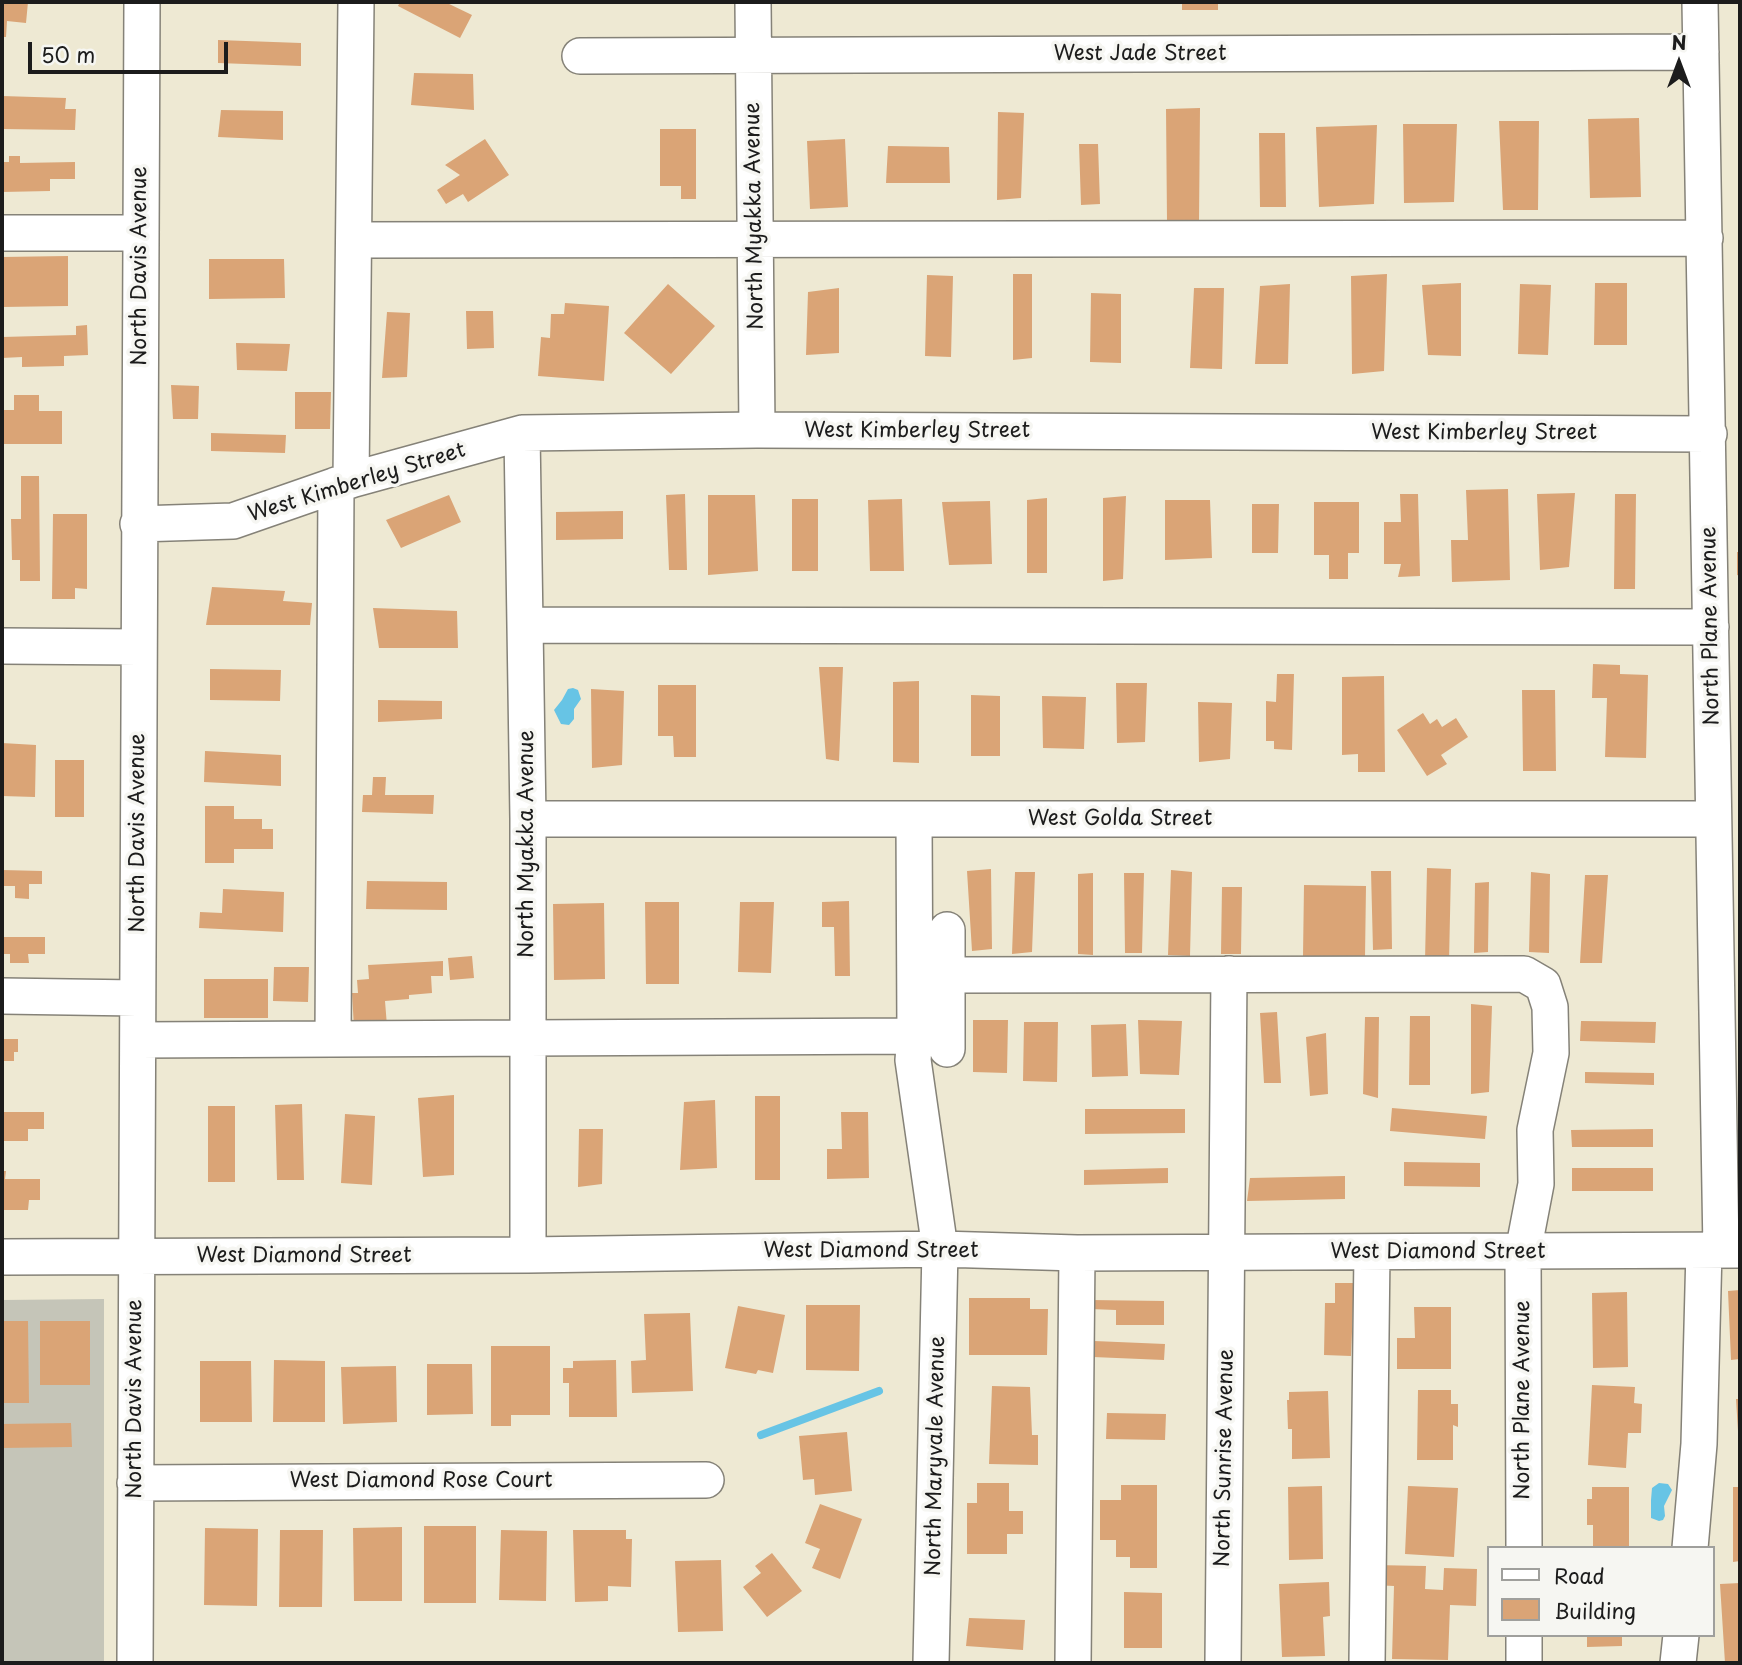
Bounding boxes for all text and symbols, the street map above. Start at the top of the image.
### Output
scale bar [32,28,231,72]
north arrow [1644,28,1714,98]
text: N [1671,28,1687,56]
text: 50 m [41,38,95,70]
street label: West Jade Street [1054,41,1226,67]
street label: North Myakka Avenue [740,102,770,330]
street label: North Davis Avenue [127,166,153,366]
street label: West Kimberley Street [804,418,1030,444]
street label: West Kimberley Street [1371,420,1597,446]
street label: West Kimberley Street [245,438,469,528]
street label: North Plane Avenue [1697,526,1725,726]
street label: North Myakka Avenue [514,730,540,958]
street label: North Davis Avenue [125,733,151,933]
street label: West Golda Street [1028,806,1212,832]
street label: West Diamond Street [763,1238,979,1264]
street label: West Diamond Street [1330,1239,1546,1265]
street label: West Diamond Street [196,1243,412,1269]
street label: North Davis Avenue [122,1299,148,1499]
street label: North Plane Avenue [1510,1300,1536,1500]
street label: North Maryvale Avenue [921,1336,951,1576]
street label: North Sunrise Avenue [1210,1349,1240,1567]
street label: West Diamond Rose Court [289,1468,553,1494]
legend [1486,1546,1714,1637]
text: Road [1554,1559,1605,1591]
text: Building [1554,1594,1636,1626]

